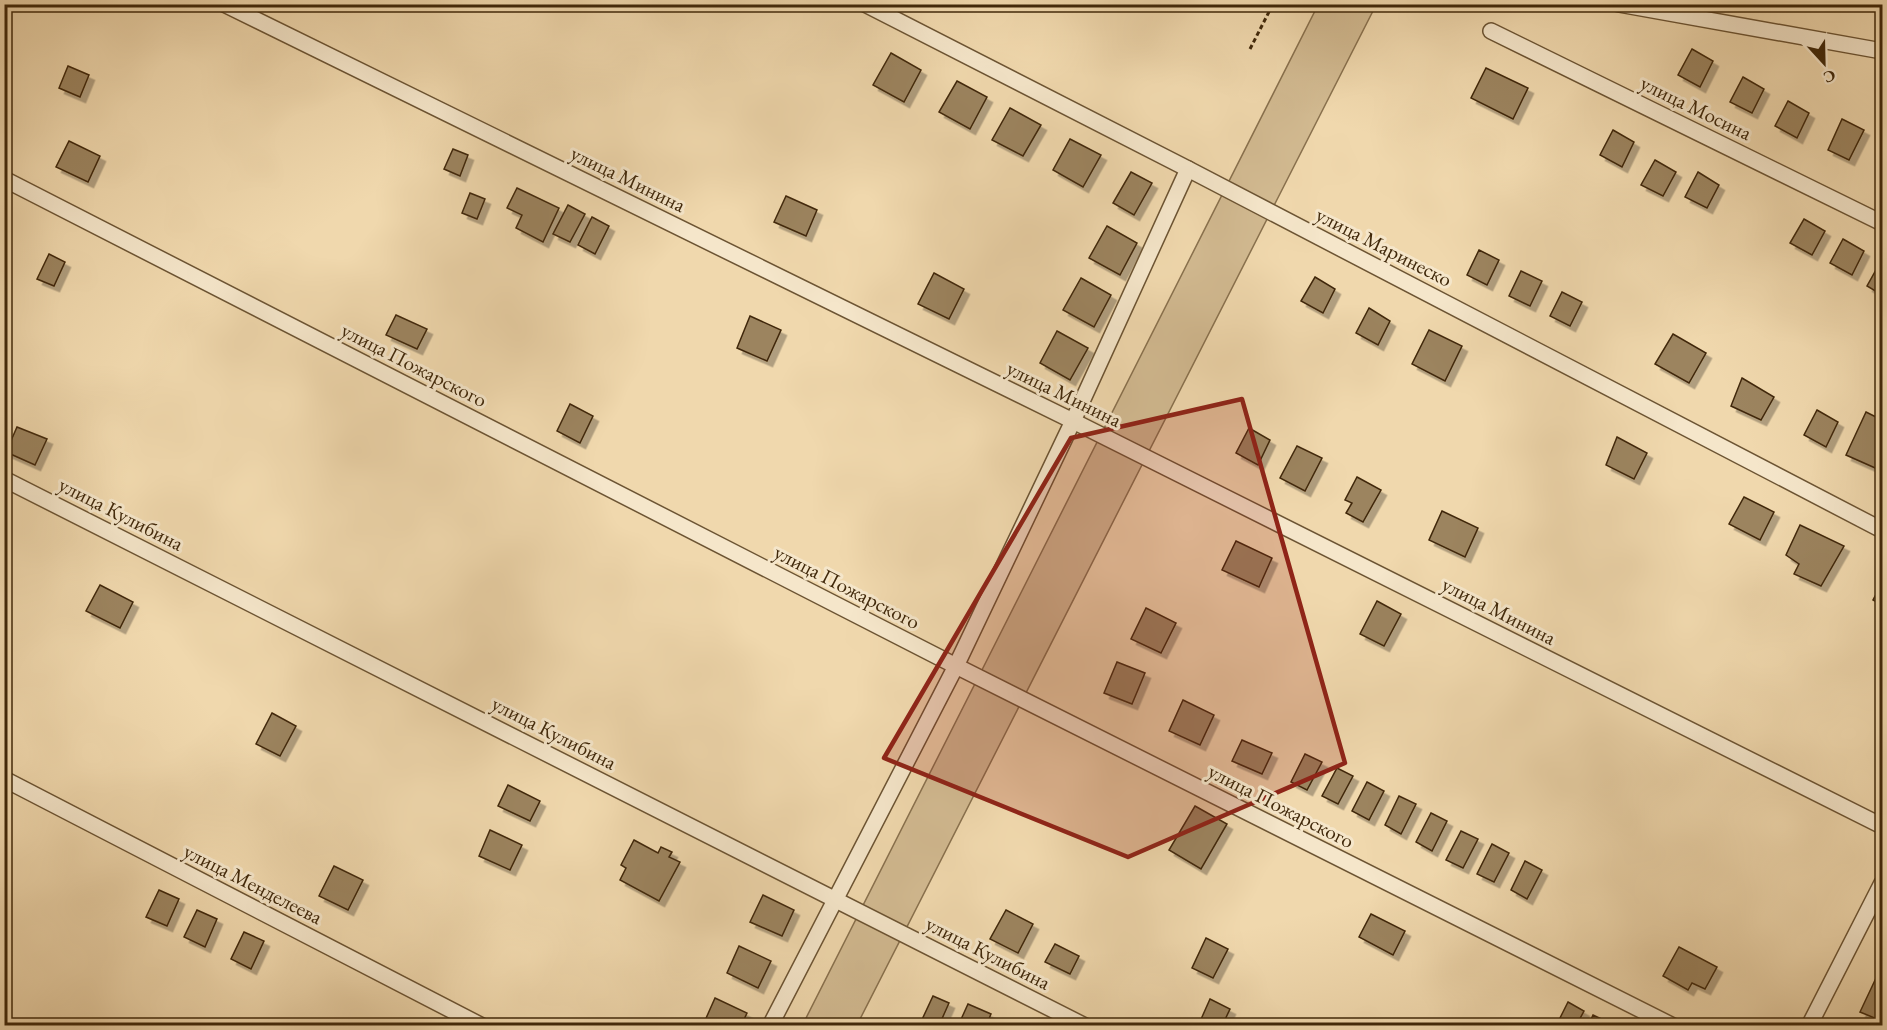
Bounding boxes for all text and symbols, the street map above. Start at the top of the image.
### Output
north arrow [1794,33,1854,93]
text: С [1820,65,1839,88]
street label: улица Мосина [1636,69,1757,146]
street label: улица Минина [566,139,691,218]
street label: улица Маринеско [1312,201,1457,292]
street label: улица Пожарского [337,316,492,413]
street label: улица Минина [1002,354,1127,433]
street label: улица Кулибина [54,471,189,557]
street label: улица Пожарского [770,538,925,635]
street label: улица Минина [1438,570,1561,651]
street label: улица Кулибина [487,690,622,776]
street label: улица Пожарского [1204,757,1359,854]
street label: улица Менделеева [179,837,328,930]
street label: улица Кулибина [921,910,1056,996]

